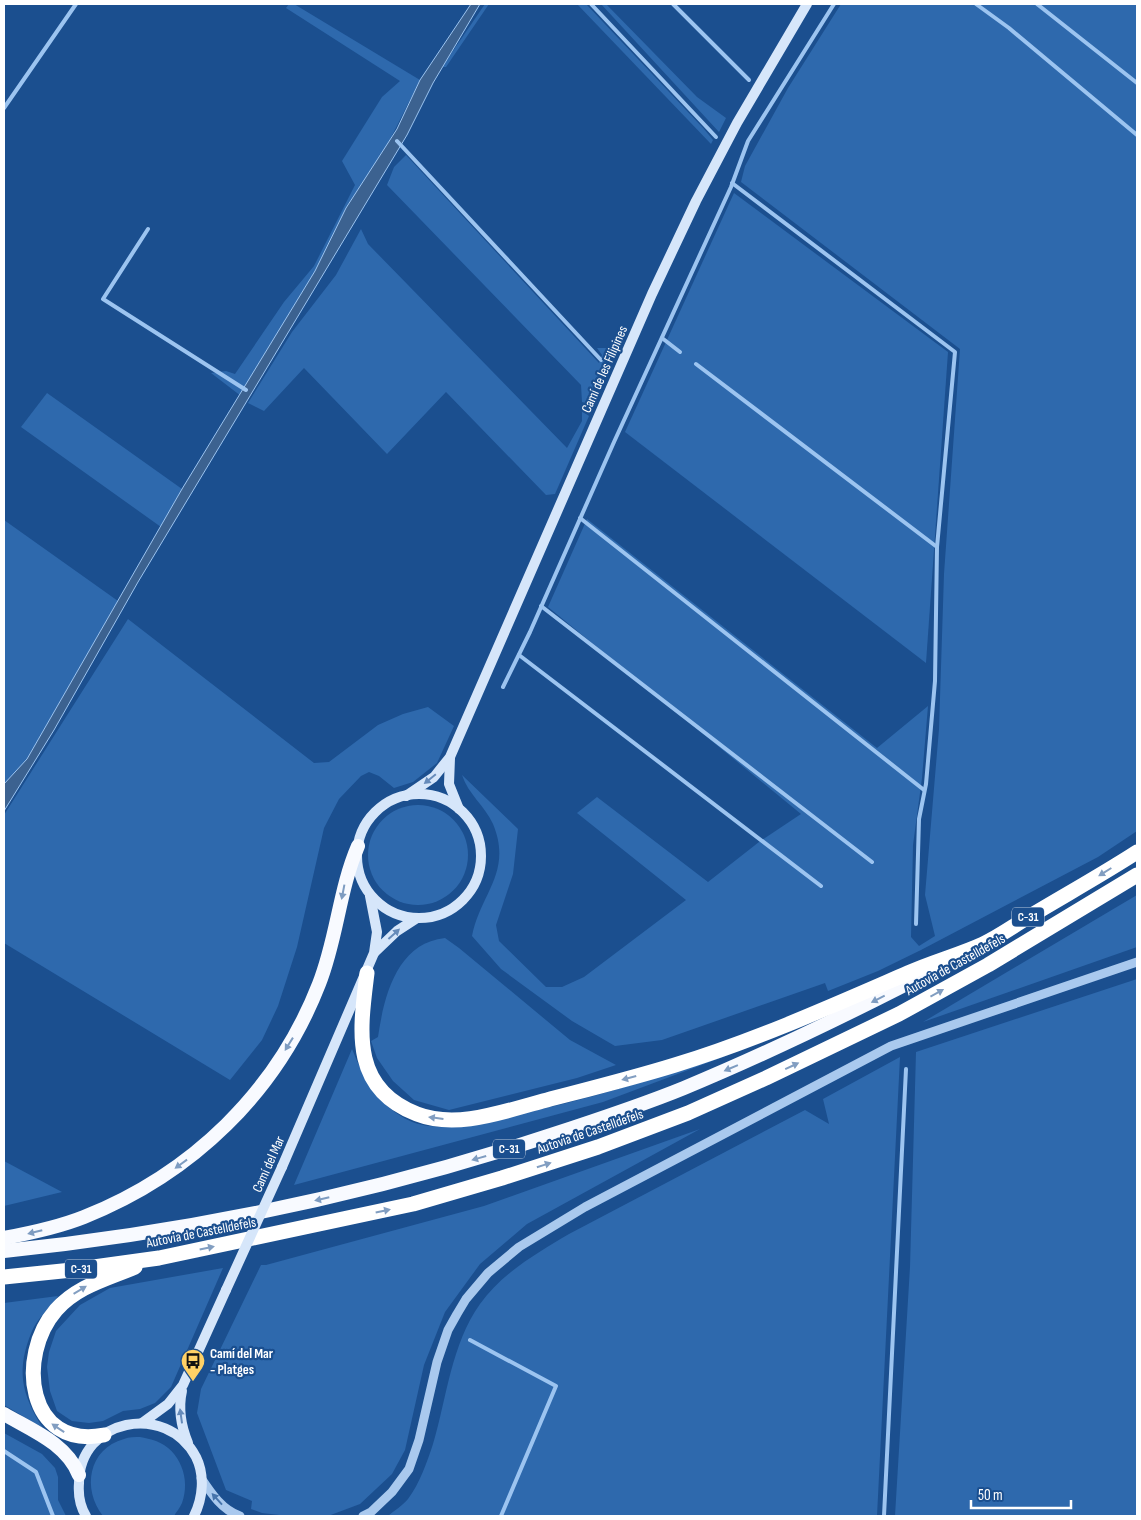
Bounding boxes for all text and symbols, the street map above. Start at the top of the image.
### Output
street label: Camí de les Filipines [578,323,631,415]
one-way arrow [424,773,437,784]
one-way arrow [1099,867,1112,876]
one-way arrow [339,884,347,899]
road number: C-31 [1012,908,1044,926]
one-way arrow [388,928,400,940]
street label: Autovia de Castelldefels [902,930,1008,999]
one-way arrow [930,989,944,997]
one-way arrow [871,995,885,1003]
one-way arrow [285,1037,294,1051]
one-way arrow [785,1062,799,1070]
one-way arrow [723,1064,738,1072]
one-way arrow [621,1074,636,1082]
street label: Autovia de Castelldefels [534,1105,646,1158]
one-way arrow [428,1114,444,1122]
street label: Camí del Mar [249,1133,288,1195]
road number: C-31 [493,1140,525,1158]
one-way arrow [471,1154,486,1162]
one-way arrow [174,1159,188,1169]
one-way arrow [536,1160,551,1168]
one-way arrow [314,1195,329,1203]
one-way arrow [375,1206,391,1214]
street label: Autovia de Castelldefels [144,1214,257,1252]
one-way arrow [27,1228,42,1236]
one-way arrow [199,1244,214,1252]
road number: C-31 [65,1260,97,1278]
one-way arrow [73,1286,88,1294]
place label: Camí del Mar - Platges [210,1345,274,1378]
bus stop icon: Camí del Mar - Platges [180,1348,206,1382]
one-way arrow [177,1408,185,1424]
one-way arrow [51,1423,64,1433]
scale bar [971,1478,1071,1510]
text: 50 m [978,1486,1003,1505]
one-way arrow [211,1493,223,1505]

